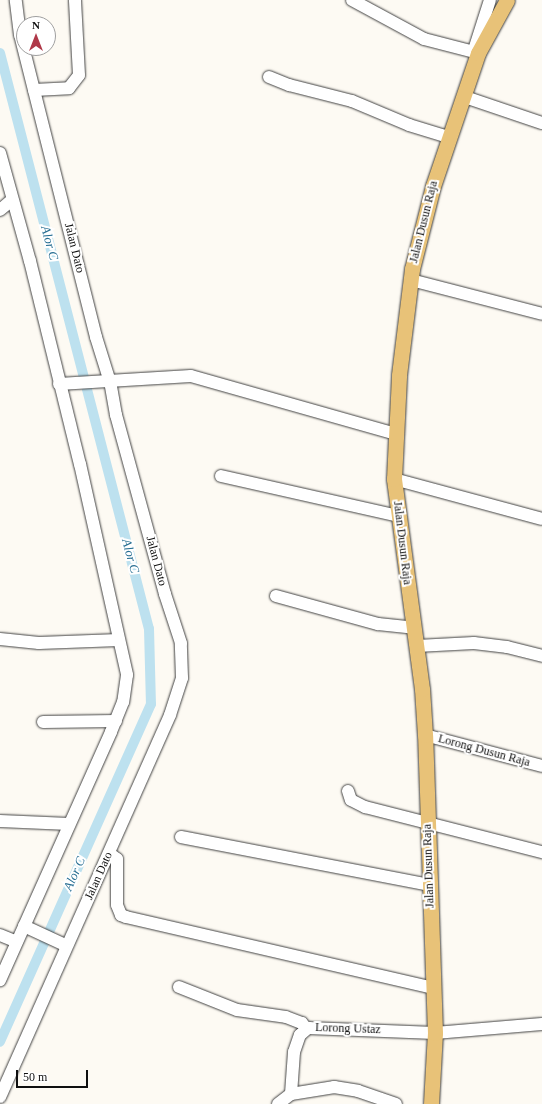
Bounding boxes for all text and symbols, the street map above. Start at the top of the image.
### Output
north arrow [16,16,56,56]
text: N [32,19,40,31]
street label: Jalan Dusun Raja [407,180,441,264]
street label: Jalan Dato [61,222,87,274]
water label: Alor C [37,224,61,262]
street label: Jalan Dusun Raja [390,500,414,586]
street label: Jalan Dato [142,535,170,587]
water label: Alor C [118,537,142,575]
street label: Lorong Dusun Raja [436,732,532,770]
street label: Jalan Dusun Raja [420,824,438,908]
street label: Jalan Dato [82,850,116,902]
water label: Alor C [61,855,89,893]
street label: Lorong Ustaz [315,1021,381,1037]
scale bar [18,1062,90,1088]
text: 50 m [23,1070,47,1084]

